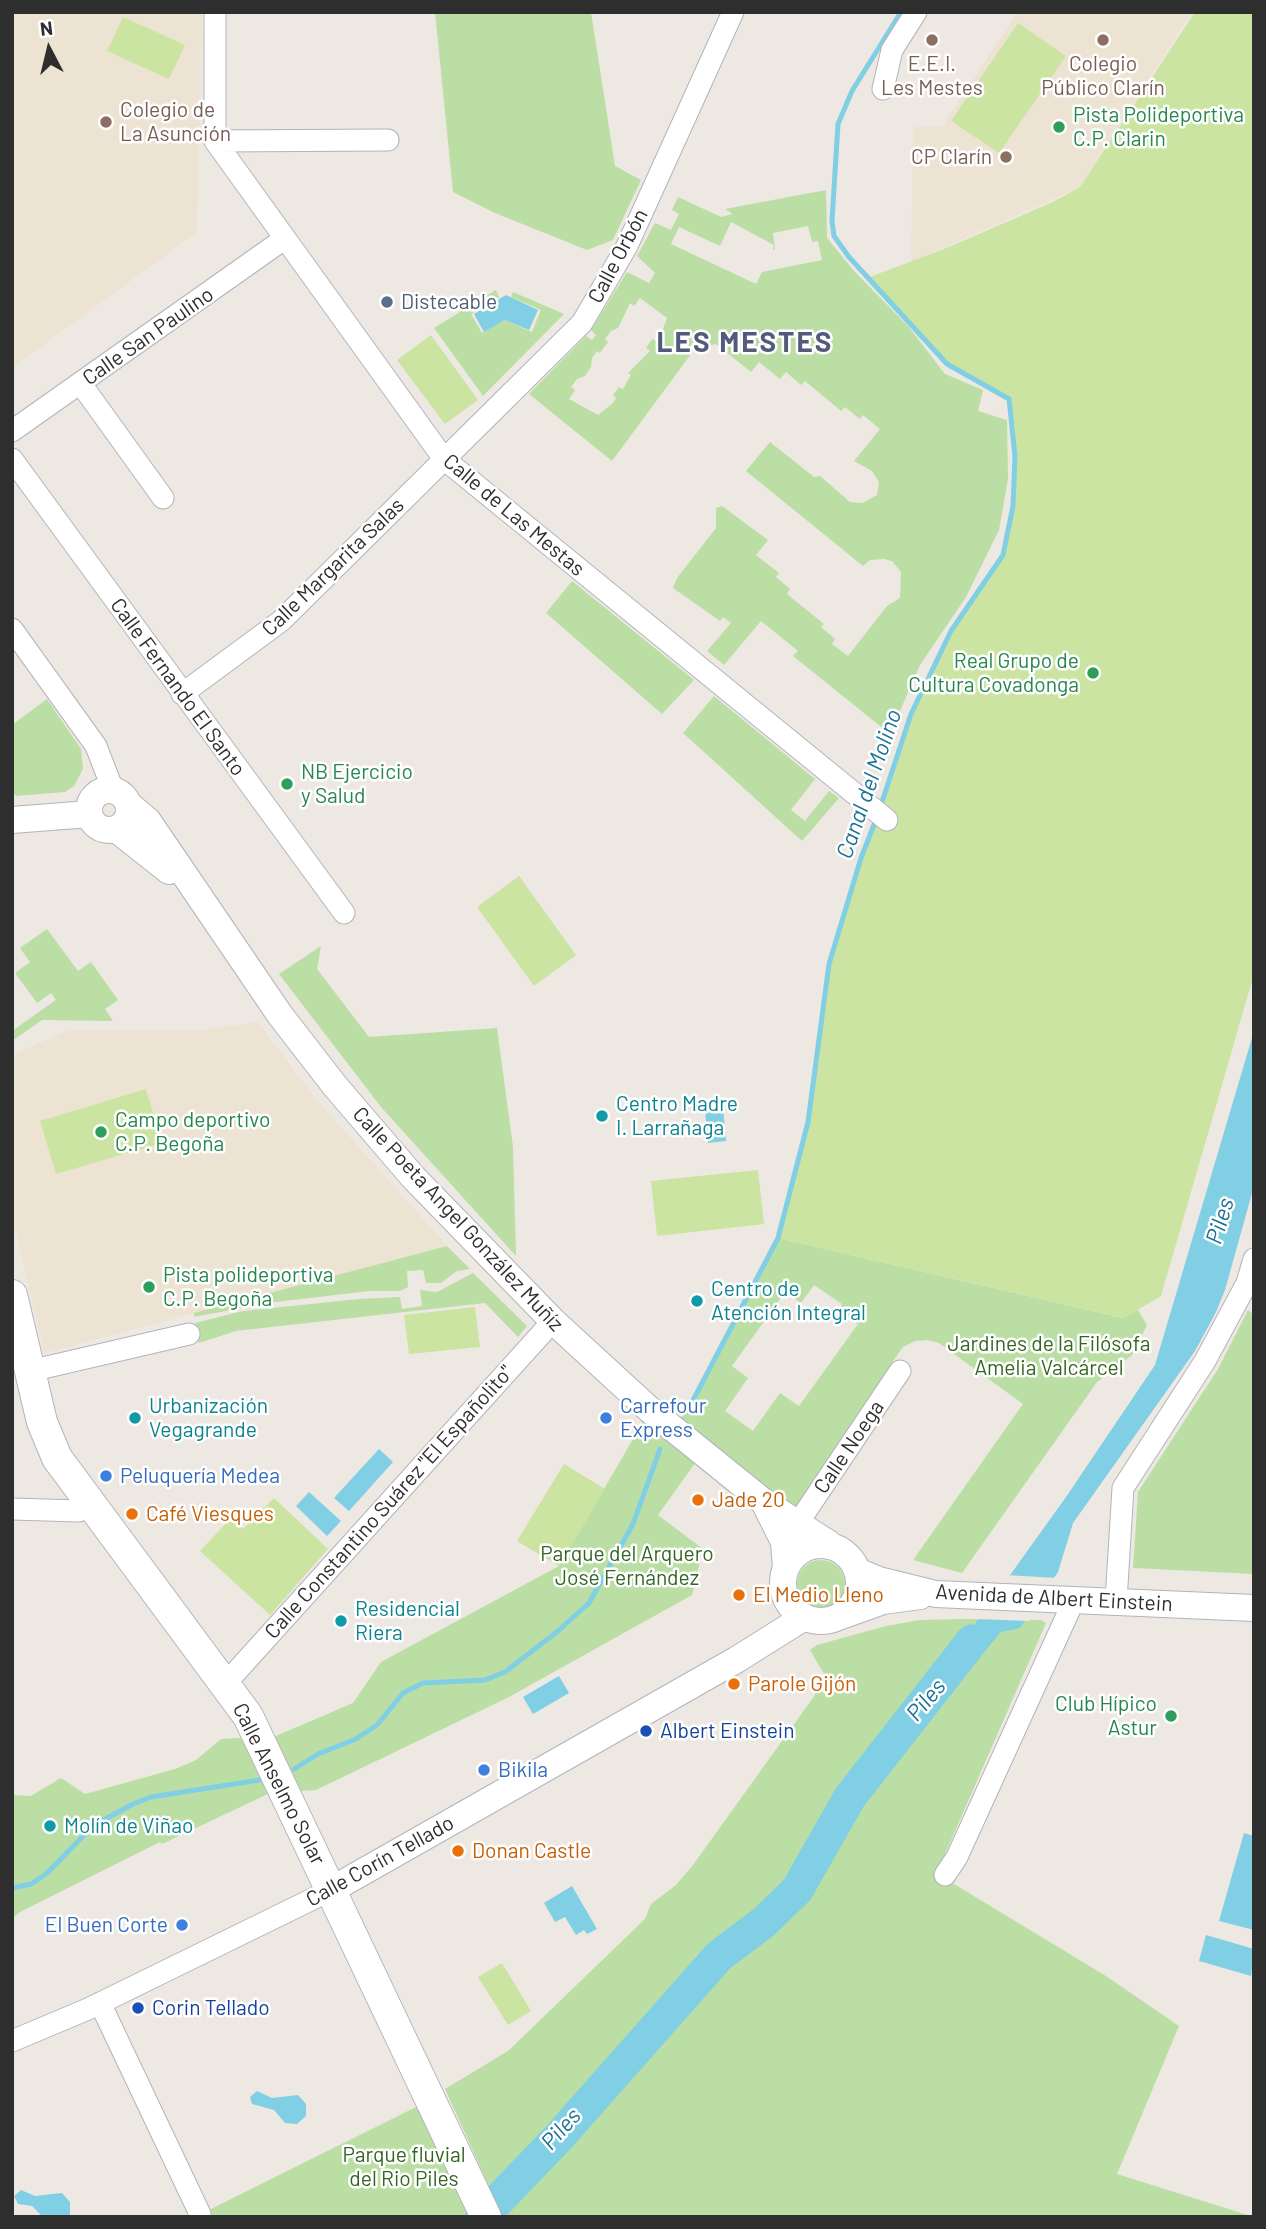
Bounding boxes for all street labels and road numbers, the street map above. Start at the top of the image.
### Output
street label: Calle Orbón [583,205,653,307]
street label: Calle San Paulino [78,282,218,390]
street label: Calle de Las Mestas [438,449,590,581]
street label: Calle Margarita Salas [257,493,409,641]
street label: Calle Fernando El Santo [105,593,251,781]
street label: Calle Poeta Angel González Muñíz [347,1102,569,1336]
street label: Calle Constantino Suárez "El Españolito" [259,1360,519,1644]
street label: Calle Noega [809,1396,889,1498]
street label: Avenida de Albert Einstein [935,1579,1173,1617]
street label: Calle Anselmo Solar [227,1699,331,1869]
street label: Calle Corín Tellado [302,1810,458,1912]

